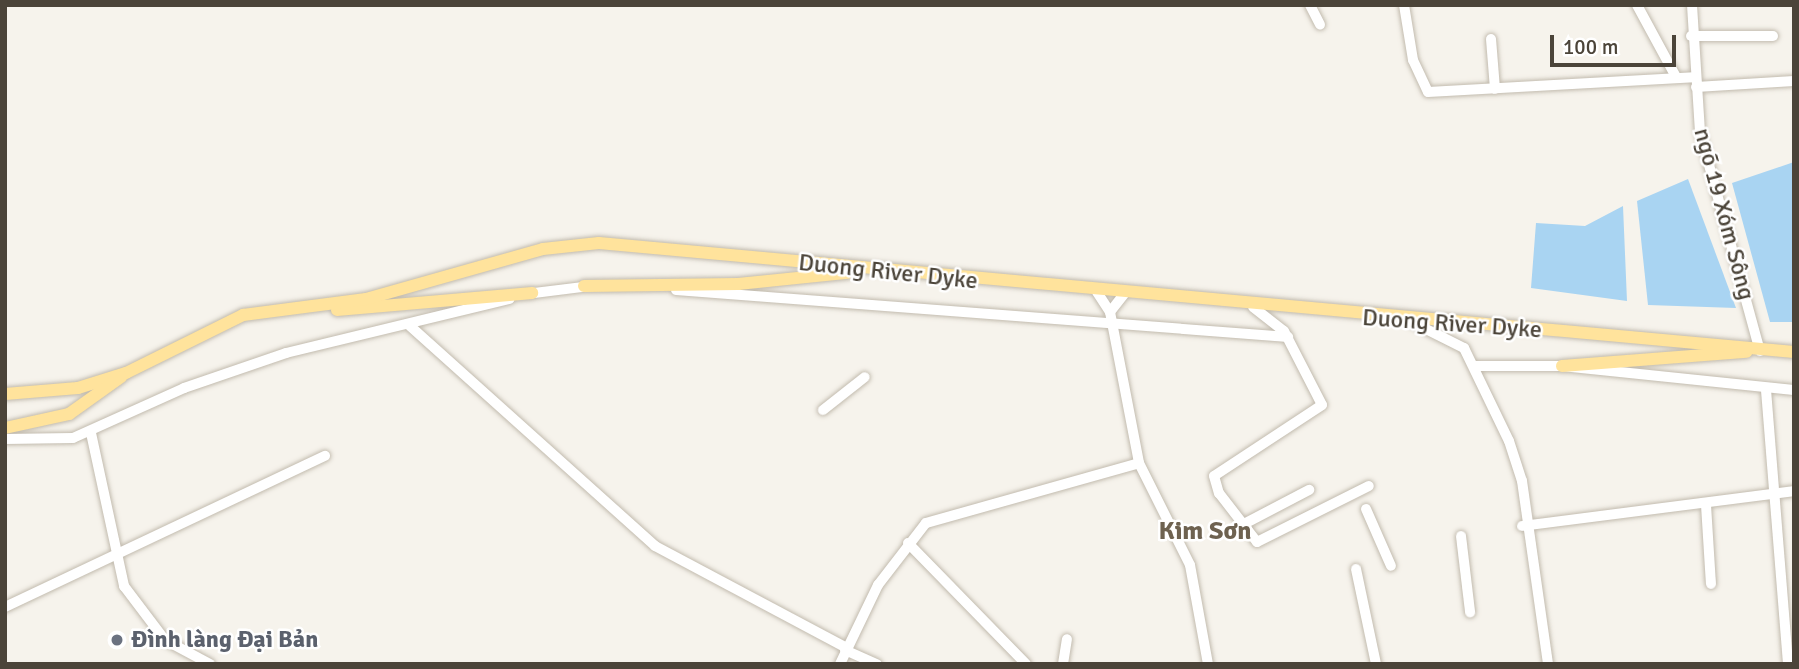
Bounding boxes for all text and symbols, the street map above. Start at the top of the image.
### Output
scale bar [1554,21,1680,65]
text: 100 m [1563,34,1618,60]
street label: ngõ 19 Xóm Sông [1687,125,1761,303]
street label: Duong River Dyke [797,248,979,296]
street label: Duong River Dyke [1361,303,1543,345]
district label: Kim Sơn [1158,516,1252,548]
place label: Đình làng Đại Bản [131,626,318,654]
marker: Đình làng Đại Bản [109,632,125,648]

